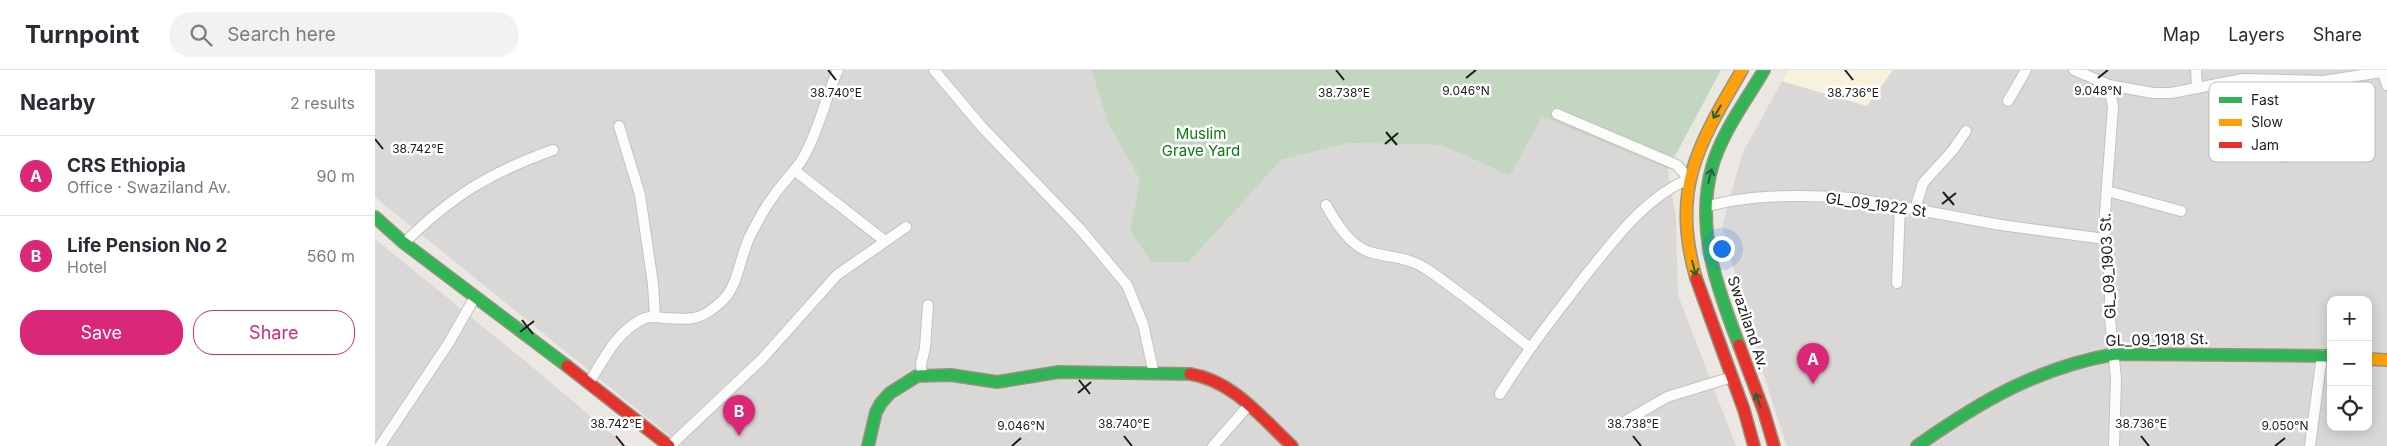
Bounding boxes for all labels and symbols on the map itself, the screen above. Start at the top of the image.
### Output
legend [2209,82,2375,162]
text: 9.046°N [1442,83,1490,98]
text: 9.048°N [2074,83,2122,98]
text: 38.740°E [810,85,862,100]
text: 38.738°E [1318,85,1370,100]
text: 38.736°E [1827,85,1879,100]
text: Fast [2251,91,2279,108]
one-way arrow [1712,104,1721,119]
text: Slow [2251,113,2283,130]
park label: Muslim Grave Yard [1162,124,1240,160]
text: Jam [2251,136,2279,153]
text: 38.742°E [392,141,444,156]
one-way arrow [1706,169,1715,185]
street label: GL_09_1922 St [1824,188,1928,221]
street label: GL_09_1903 St. [2095,212,2120,320]
your location [1709,236,1735,262]
one-way arrow [1690,259,1699,275]
street label: Swaziland Av. [1724,273,1773,372]
street label: GL_09_1918 St. [2105,329,2209,350]
pin: A [1797,343,1829,384]
one-way arrow [1753,393,1762,408]
pin: B [723,395,755,436]
text: 38.742°E [590,416,642,431]
text: 38.740°E [1098,416,1150,431]
text: 38.738°E [1607,416,1659,431]
text: 38.736°E [2115,416,2167,431]
text: 9.046°N [997,418,1045,433]
text: 9.050°N [2261,418,2309,433]

